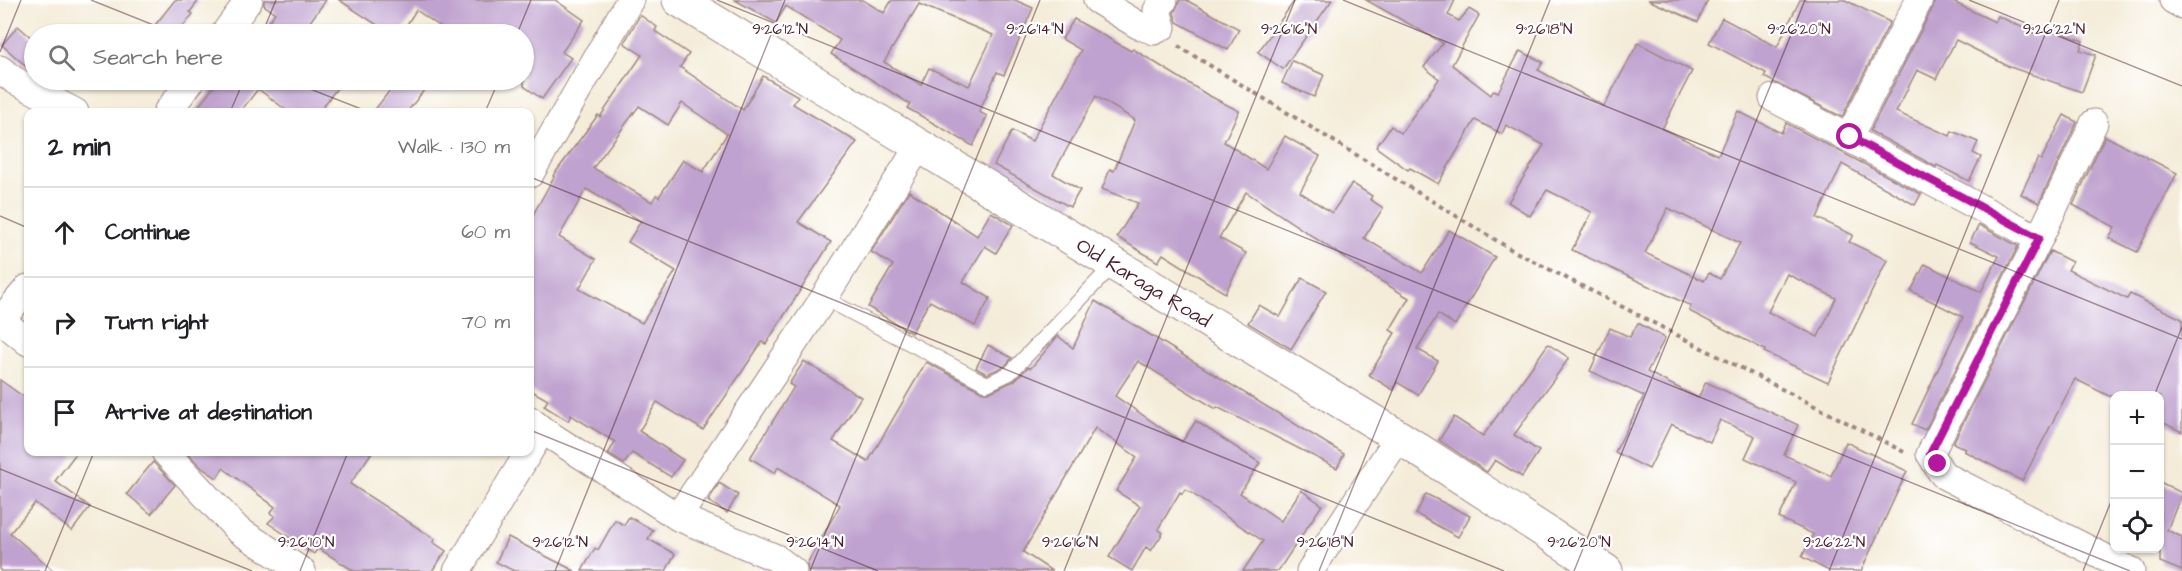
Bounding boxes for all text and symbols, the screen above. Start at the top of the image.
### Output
text: 9°26'12"N [752,19,808,40]
text: 9°26'14"N [1006,19,1064,40]
text: 9°26'16"N [1261,19,1317,40]
text: 9°26'18"N [1516,19,1572,40]
text: 9°26'20"N [1767,19,1831,40]
text: 9°26'22"N [2023,19,2085,40]
search box [24,24,534,90]
icon: search [45,41,78,74]
text: Search here [93,42,223,73]
route start [1836,123,1862,149]
text: 2 min [48,129,110,165]
text: Walk · 130 m [398,133,510,161]
icon: ahead [48,216,81,249]
text: Continue [105,217,190,248]
text: 60 m [461,218,510,246]
street label: Old Karaga Road [1071,231,1216,335]
icon: right [48,306,81,339]
text: Turn right [105,307,208,338]
text: 70 m [462,308,510,336]
map controls [2110,391,2164,553]
button: + [2110,391,2164,445]
icon: arrive [48,396,81,429]
text: Arrive at destination [105,397,312,428]
button: − [2110,445,2164,499]
route end [1924,450,1950,476]
button: locate [2110,499,2164,553]
text: 9°26'10"N [278,532,334,553]
text: 9°26'12"N [532,532,588,553]
text: 9°26'14"N [786,532,844,553]
text: 9°26'16"N [1042,532,1098,553]
text: 9°26'18"N [1297,532,1353,553]
text: 9°26'20"N [1547,532,1611,553]
text: 9°26'22"N [1803,532,1865,553]

